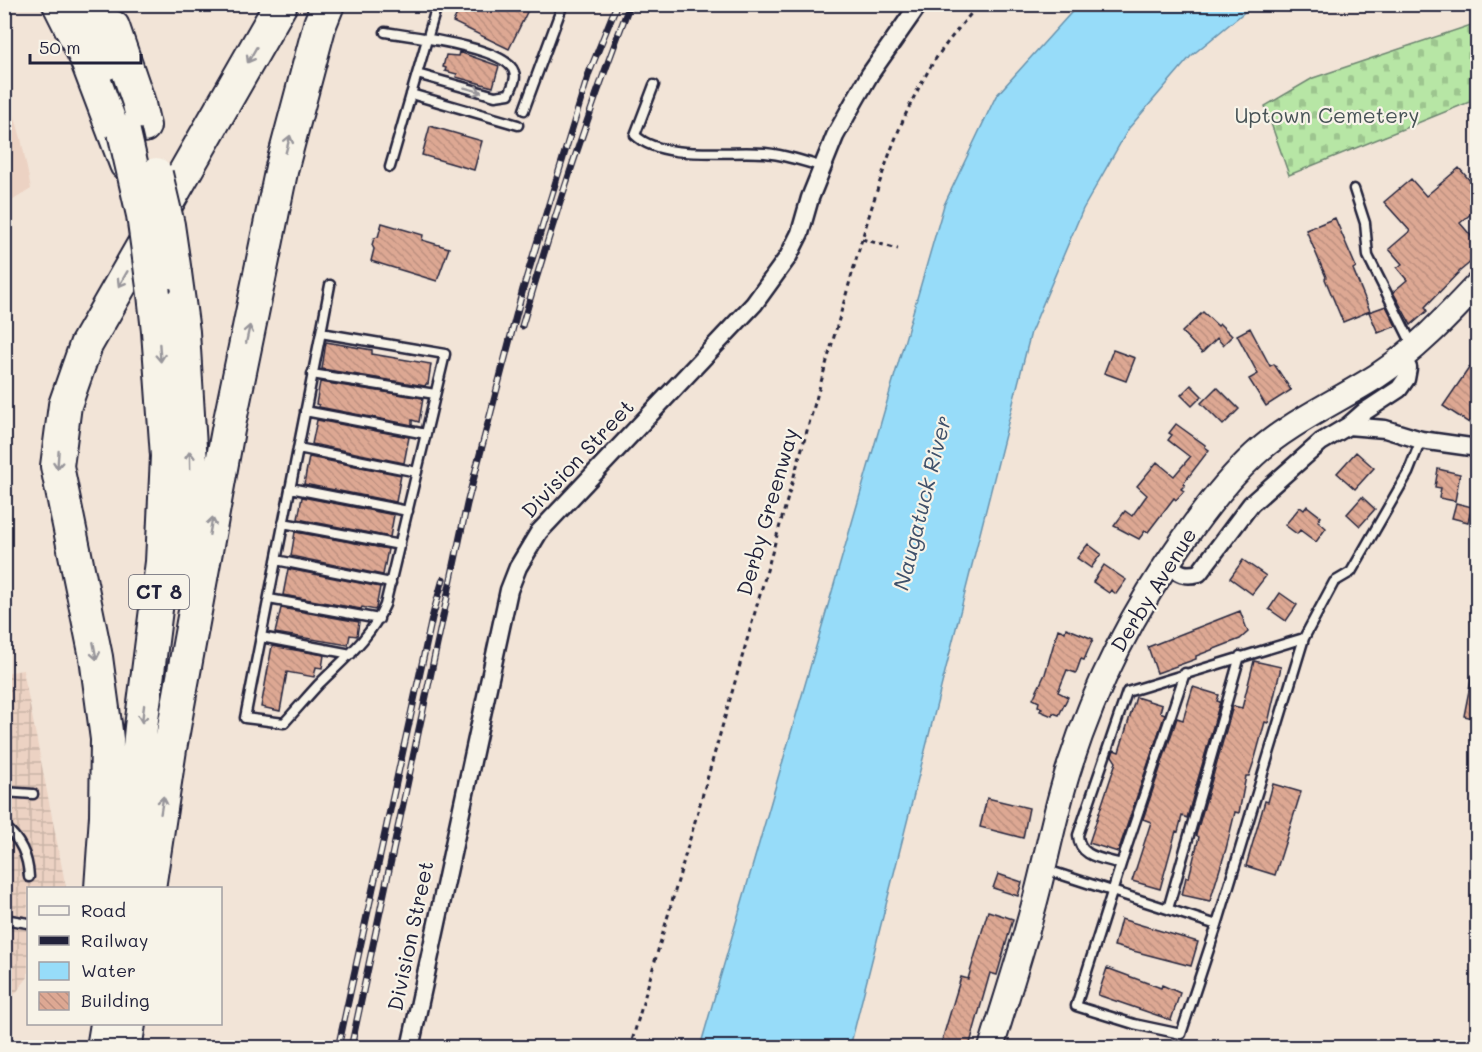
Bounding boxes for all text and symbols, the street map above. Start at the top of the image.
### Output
scale bar [30,27,141,65]
text: 50 m [39,35,81,59]
one-way arrow [246,46,258,63]
one-way arrow [463,85,482,96]
park label: Uptown Cemetery [1235,101,1419,128]
one-way arrow [283,135,294,154]
one-way arrow [117,269,128,287]
one-way arrow [242,325,254,344]
one-way arrow [155,342,166,362]
street label: Division Street [515,393,639,523]
water label: Naugatuck River [886,413,957,593]
street label: Derby Greenway [730,425,803,599]
one-way arrow [53,449,64,469]
one-way arrow [184,451,196,471]
one-way arrow [205,517,216,536]
street label: Derby Avenue [1104,522,1202,656]
road number: CT 8 [129,575,189,609]
one-way arrow [90,641,101,660]
one-way arrow [137,704,148,723]
one-way arrow [156,796,167,816]
street label: Division Street [380,858,439,1013]
legend [27,887,222,1025]
text: Road [81,898,126,922]
text: Railway [81,928,148,952]
text: Water [81,958,136,982]
text: Building [81,988,149,1012]

